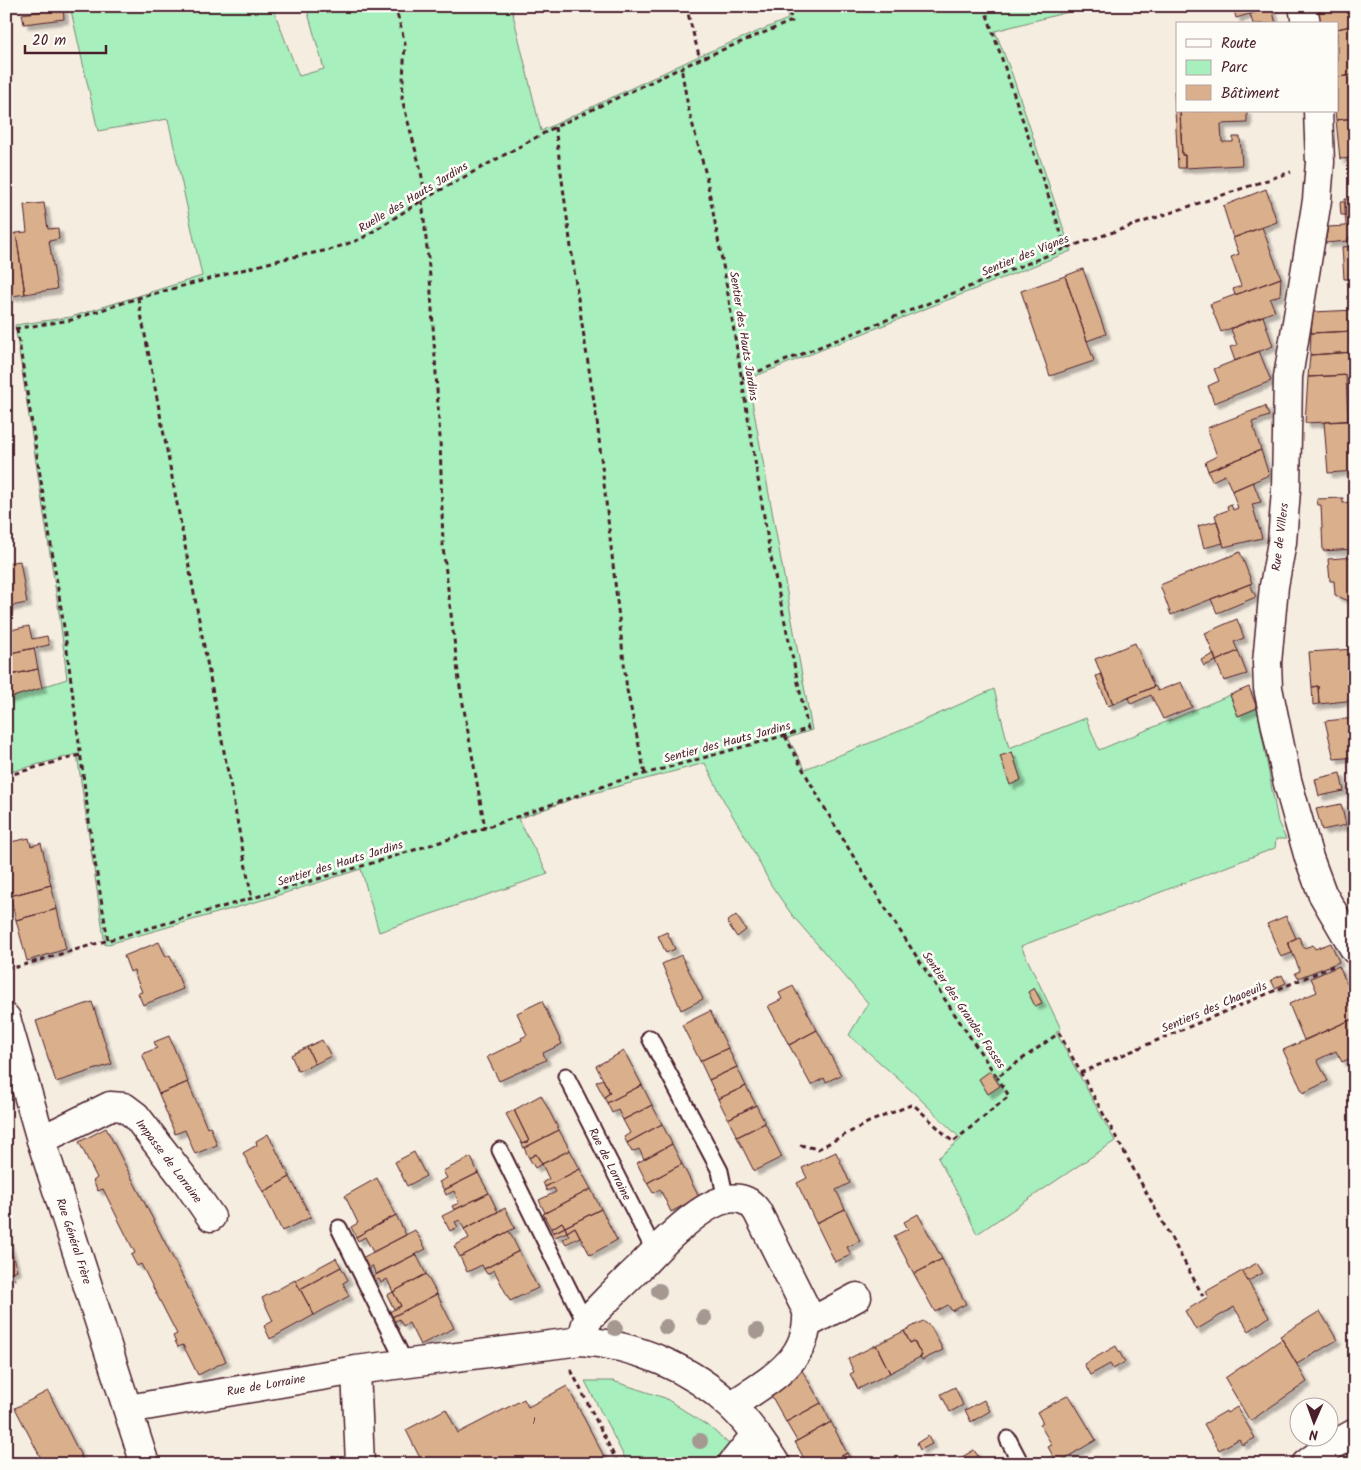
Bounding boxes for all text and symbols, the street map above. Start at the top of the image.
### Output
scale bar [25,22,106,54]
legend [1176,22,1338,112]
text: 20 m [32,29,66,53]
text: Route [1221,32,1257,56]
text: Parc [1221,56,1248,80]
text: Bâtiment [1221,82,1280,106]
street label: Ruelle des Hauts Jardins [355,157,472,238]
street label: Sentier des Vignes [979,229,1072,282]
street label: Sentier des Hauts Jardins [724,270,763,402]
street label: Rue de Villers [1267,502,1294,572]
street label: Sentier des Hauts Jardins [662,716,793,769]
street label: Sentier des Hauts Jardins [275,835,405,892]
street label: Sentier des Grandes Fosses [917,948,1010,1073]
street label: Sentiers des Chaoeuils [1158,977,1270,1038]
street label: Impasse de Lorraine [130,1115,207,1208]
street label: Rue de Lorraine [583,1125,636,1204]
street label: Rue Général Frère [51,1196,97,1287]
street label: Rue de Lorraine [225,1369,307,1402]
north arrow [1288,1398,1338,1448]
house number: 1 [532,1413,536,1429]
text: N [1309,1423,1318,1445]

